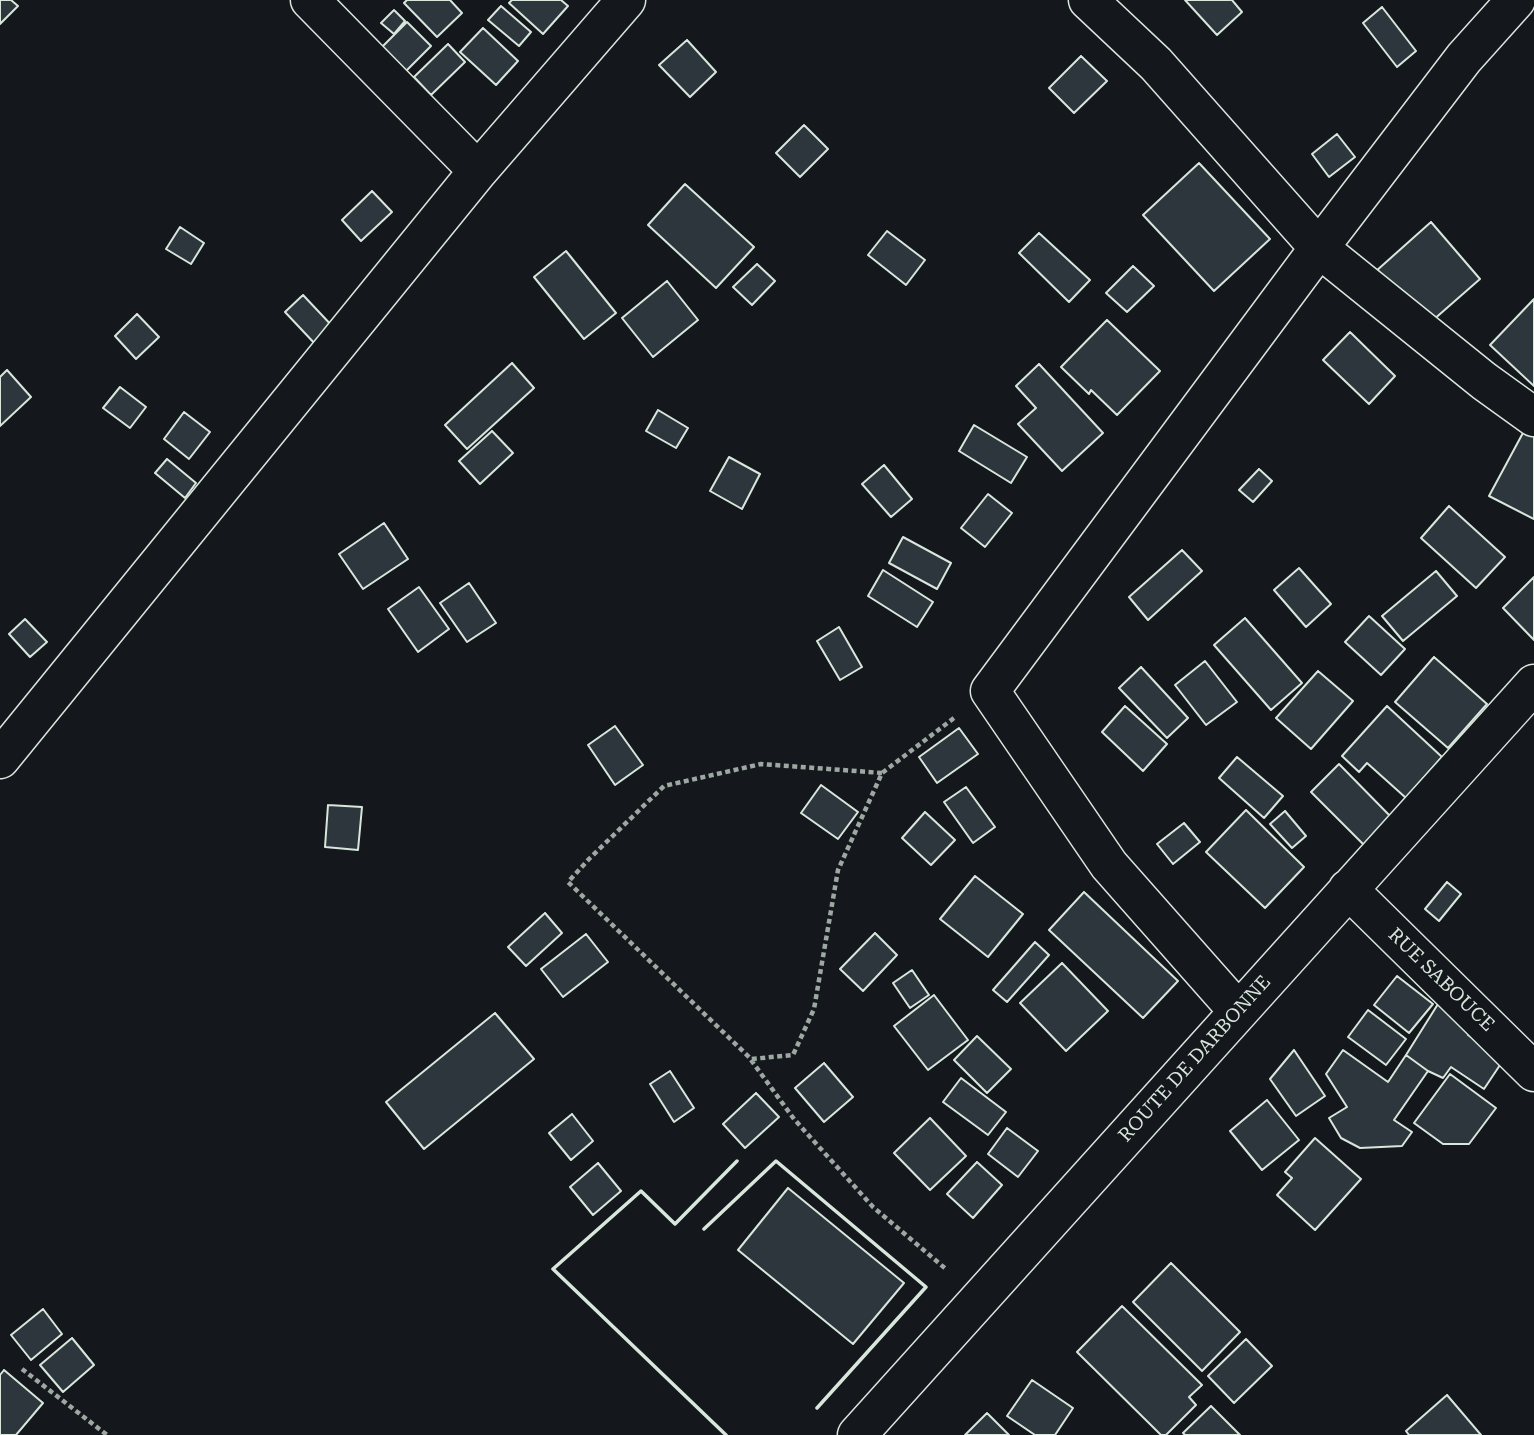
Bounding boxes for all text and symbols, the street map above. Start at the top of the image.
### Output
street label: RUE SABOUCE [1383,924,1499,1036]
street label: ROUTE DE DARBONNE [1114,971,1276,1147]

